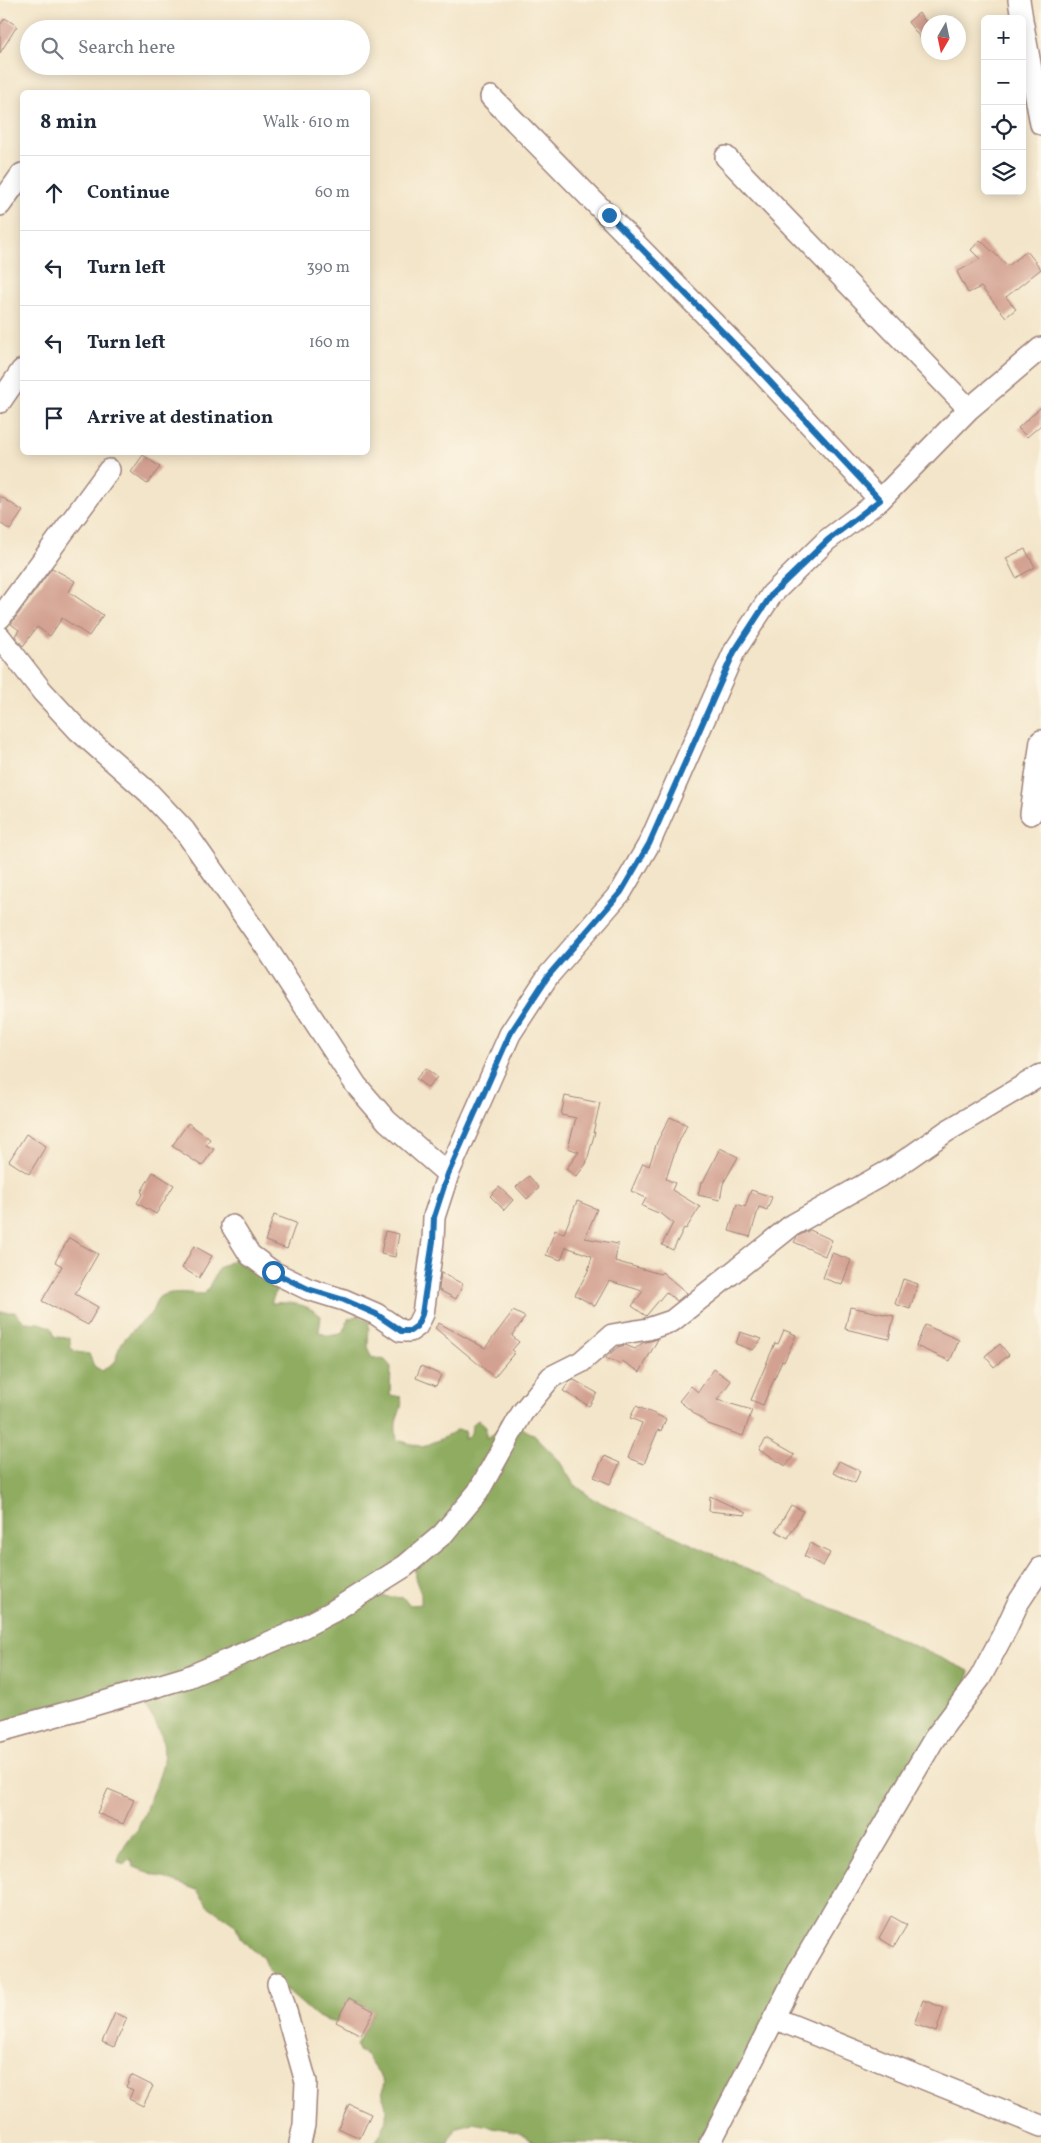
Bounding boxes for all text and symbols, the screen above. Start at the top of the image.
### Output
north arrow [921,15,966,60]
map controls [981,15,1026,195]
button: + [981,15,1026,60]
search box [20,20,370,75]
icon: search [38,34,66,62]
text: Search here [78,35,175,61]
button: − [981,60,1026,105]
button: locate [981,105,1026,150]
text: 8 min [40,108,97,137]
text: Walk · 610 m [263,112,350,134]
button: layers [981,150,1026,195]
icon: ahead [40,179,68,207]
text: Continue [87,180,170,206]
text: 60 m [315,182,350,204]
route end [598,204,621,227]
icon: left [40,254,68,282]
text: Turn left [87,255,166,281]
text: 390 m [307,257,350,279]
icon: left [40,329,68,357]
text: Turn left [87,330,166,356]
text: 160 m [309,332,350,354]
icon: arrive [40,404,68,432]
text: Arrive at destination [87,405,273,431]
route start [262,1261,285,1284]

